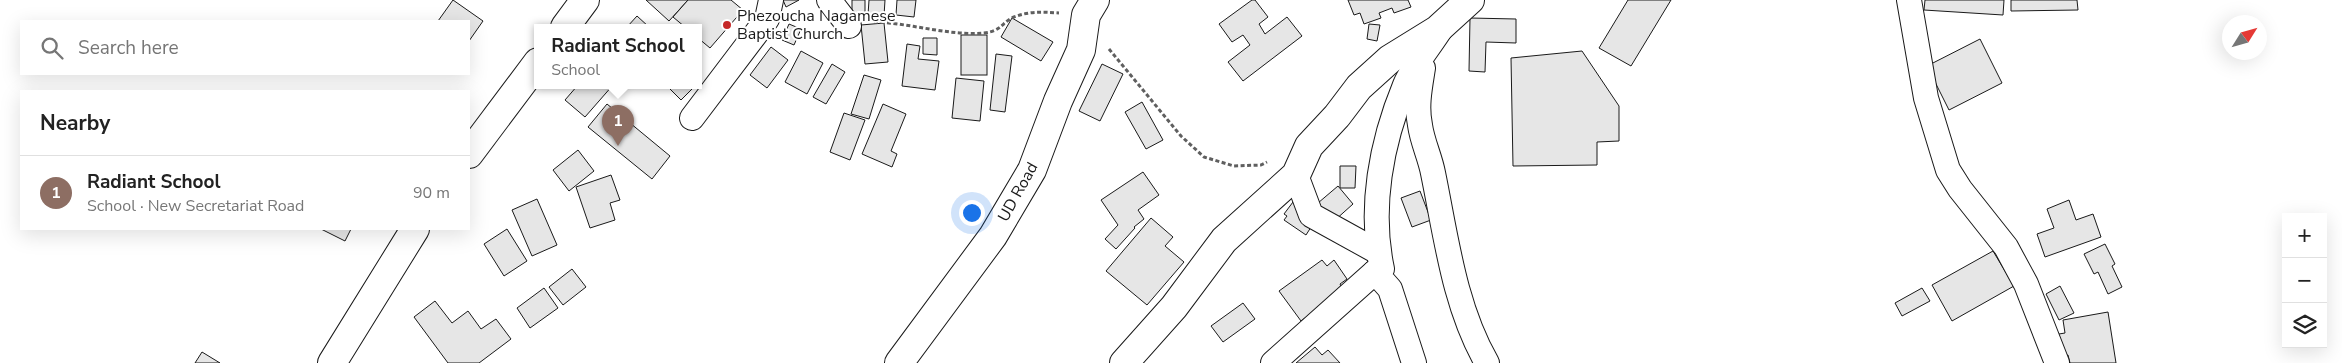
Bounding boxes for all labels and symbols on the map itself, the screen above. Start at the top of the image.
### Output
place label: Phezoucha Nagamese Baptist Church [737,5,896,45]
north arrow [2222,15,2267,60]
marker: Phezoucha Nagamese Baptist Church [721,19,733,31]
pin: 1 [602,105,634,146]
street label: UD Road [993,158,1043,226]
your location [959,200,985,226]

